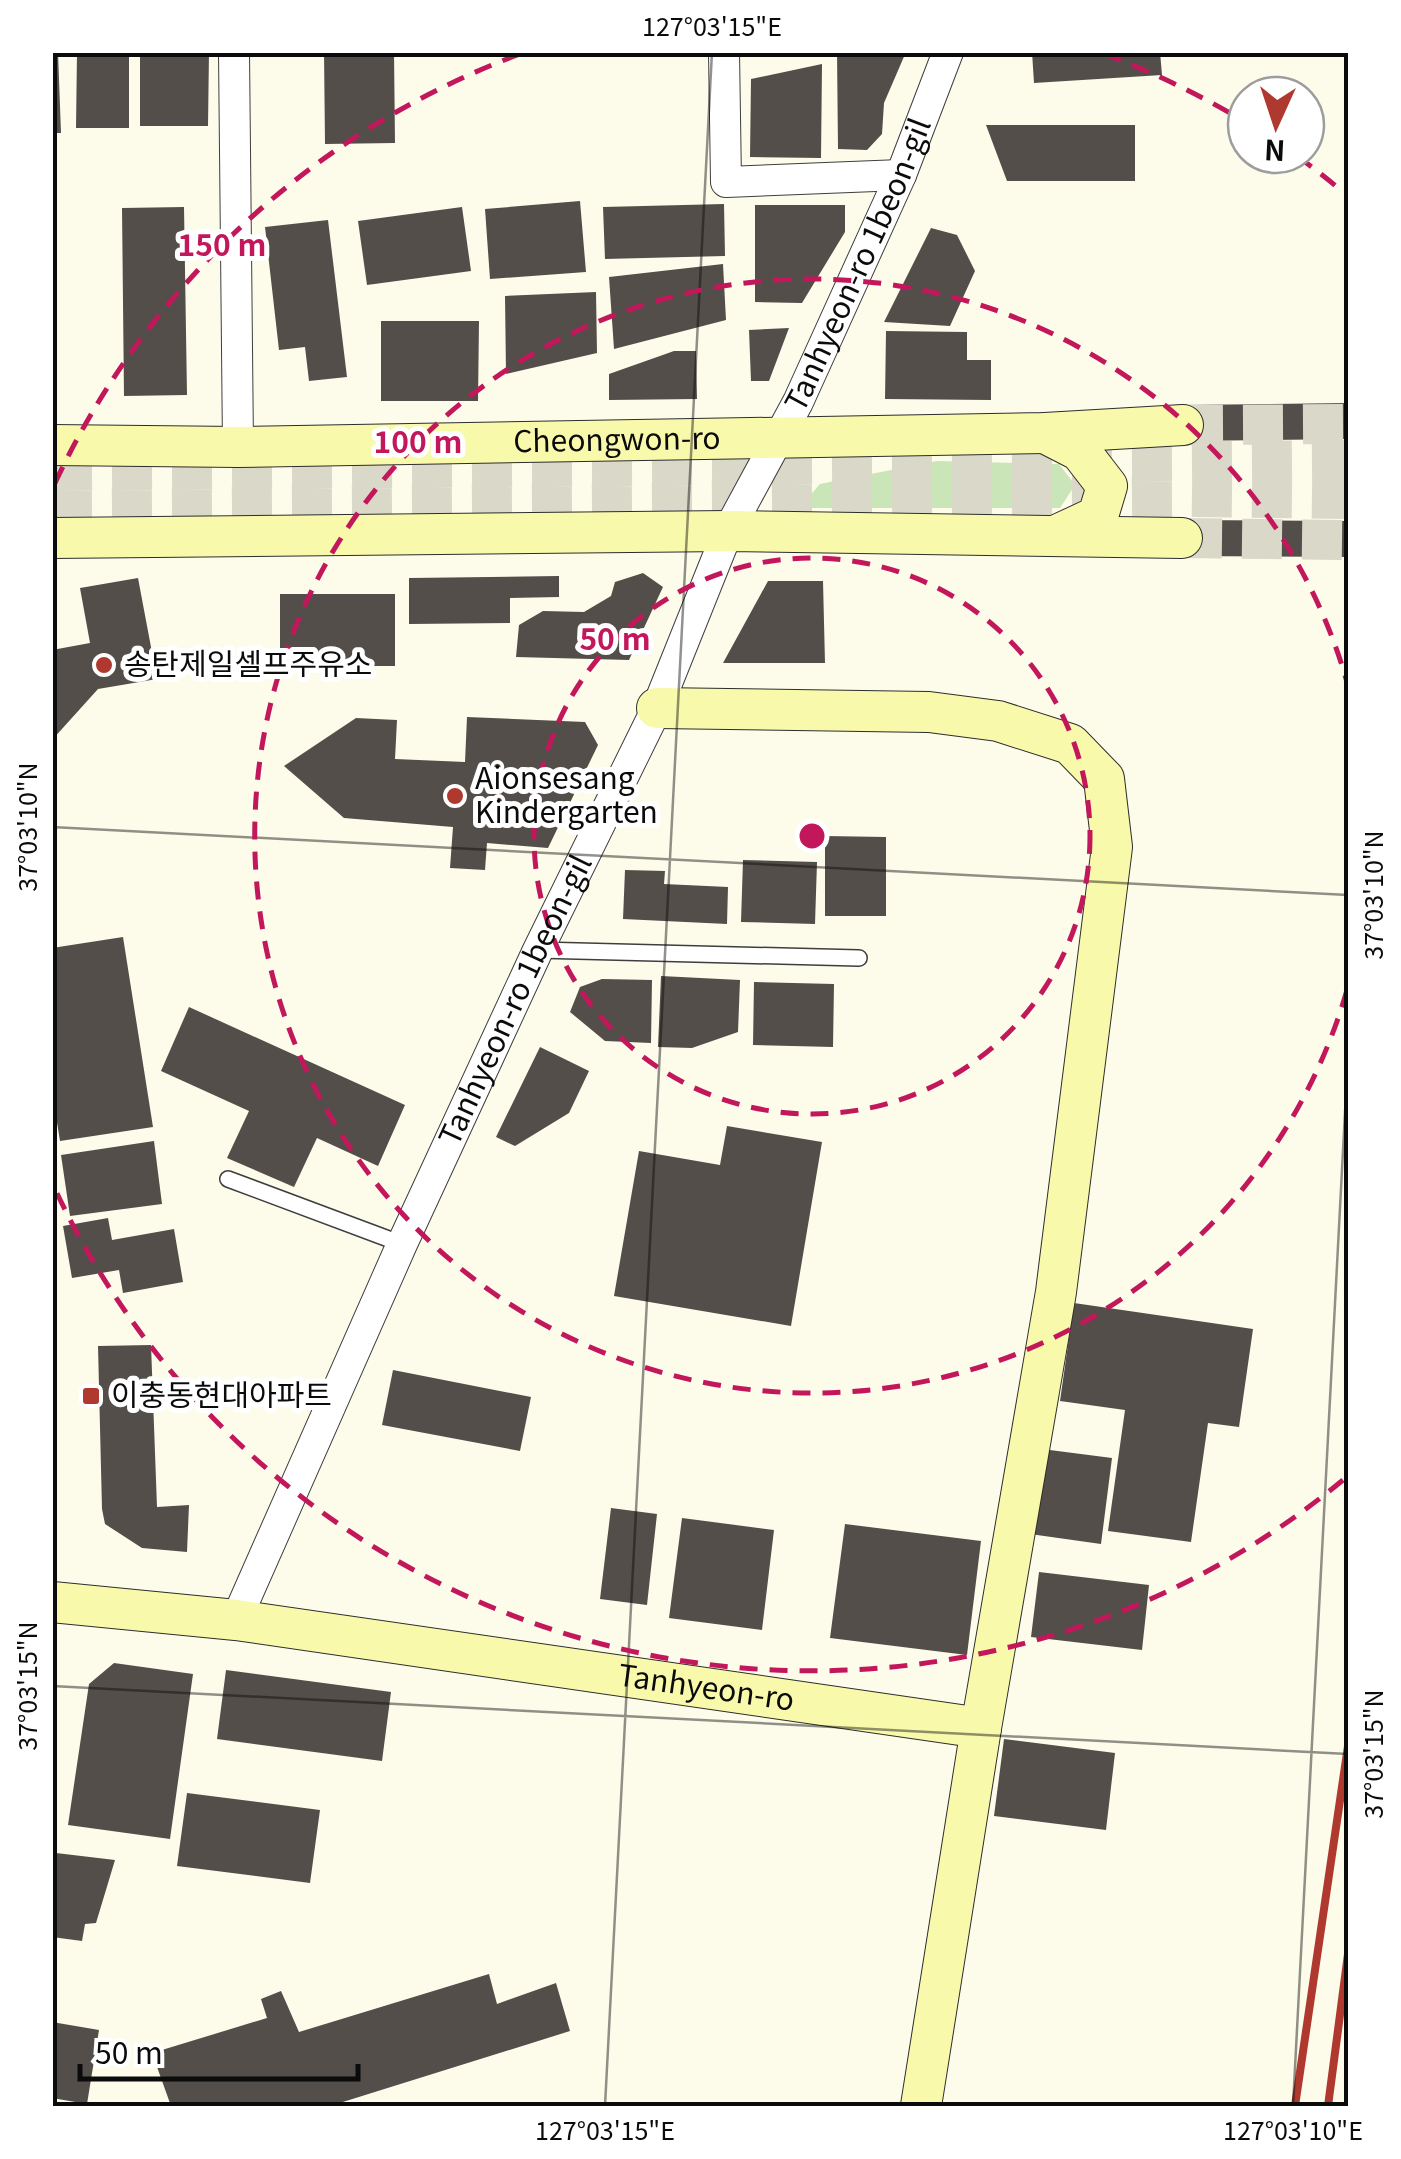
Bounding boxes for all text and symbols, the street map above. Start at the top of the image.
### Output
text: 127°03'15"E [642,7,782,43]
north arrow [1226,75,1326,175]
street label: Tanhyeon-ro 1beon-gil [772,111,940,418]
text: N [1263,131,1286,172]
text: 150 m [178,221,266,265]
street label: Cheongwon-ro [513,414,721,461]
text: 100 m [374,418,462,462]
text: 50 m [579,615,651,659]
place label: 송탄제일셀프주유소 [124,640,372,684]
marker: 송탄제일셀프주유소 [93,654,115,676]
place label: Aionsesang Kindergarten [475,754,658,832]
text: 37°03'10"N [8,762,44,892]
marker: Aionsesang Kindergarten [444,785,466,807]
centre of rings [794,818,830,854]
text: 37°03'10"N [1354,830,1390,960]
street label: Tanhyeon-ro 1beon-gil [426,846,601,1151]
place label: 이충동현대아파트 [111,1371,332,1415]
marker: 이충동현대아파트 [80,1385,102,1407]
text: 37°03'15"N [8,1621,44,1751]
street label: Tanhyeon-ro [616,1651,798,1720]
text: 37°03'15"N [1354,1689,1390,1819]
scale bar [80,2019,358,2081]
text: 50 m [95,2029,163,2073]
text: 127°03'15"E [535,2111,675,2147]
text: 127°03'10"E [1223,2111,1363,2147]

